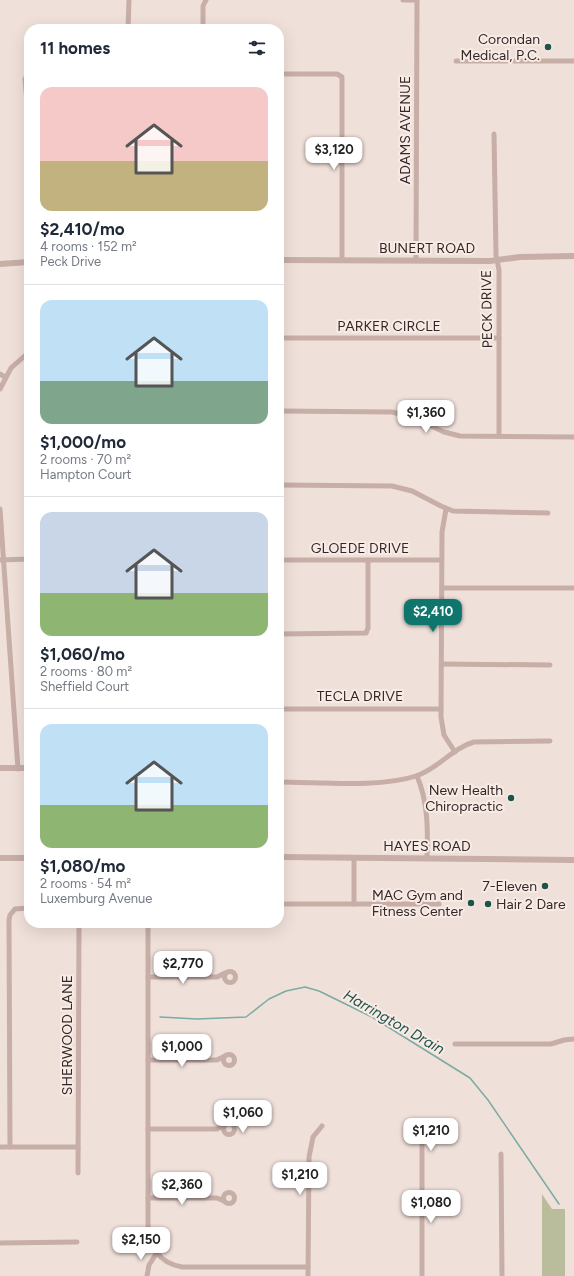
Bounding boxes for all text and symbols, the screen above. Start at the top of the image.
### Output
place label: Corondan Medical, P.C. [461,31,540,64]
icon: filters [246,37,268,59]
text: 11 homes [40,38,110,58]
marker: Corondan Medical, P.C. [543,42,553,52]
street label: ADAMS AVENUE [397,76,414,184]
icon: home [118,113,190,185]
pin: $3,120 [301,137,367,171]
text: $3,120 [314,142,354,157]
text: $2,410/mo [40,219,125,239]
text: 4 rooms · 152 m² [40,239,137,254]
street label: BUNERT ROAD [379,240,475,257]
text: Peck Drive [40,254,101,269]
street label: PECK DRIVE [478,270,496,348]
street label: PARKER CIRCLE [337,318,441,335]
icon: home [118,326,190,398]
pin: $1,360 [393,400,459,434]
text: $1,360 [406,405,446,420]
text: $1,000/mo [40,432,126,452]
text: 2 rooms · 70 m² [40,452,131,467]
text: Hampton Court [40,467,132,482]
icon: home [118,538,190,610]
street label: GLOEDE DRIVE [311,540,409,557]
pin: $2,410 [400,599,466,633]
text: $2,410 [413,604,453,619]
text: $1,060/mo [40,644,125,664]
text: 2 rooms · 80 m² [40,664,132,679]
text: Sheffield Court [40,679,129,694]
street label: TECLA DRIVE [317,688,403,705]
icon: home [118,750,190,822]
place label: New Health Chiropractic [425,782,503,815]
marker: New Health Chiropractic [506,793,516,803]
street label: HAYES ROAD [383,838,471,855]
text: $1,080/mo [40,856,125,876]
text: 2 rooms · 54 m² [40,876,131,891]
place label: 7-Eleven [482,878,537,895]
marker: 7-Eleven [540,881,550,891]
place label: MAC Gym and Fitness Center [372,887,463,920]
text: Luxemburg Avenue [40,891,152,906]
place label: Hair 2 Dare [496,896,566,913]
marker: MAC Gym and Fitness Center [466,898,476,908]
marker: Hair 2 Dare [483,899,493,909]
pin: $2,770 [150,951,216,985]
text: $2,770 [163,956,203,971]
street label: SHERWOOD LANE [59,975,76,1095]
water label: Harrington Drain [340,986,448,1058]
pin: $1,000 [149,1034,215,1068]
text: $1,000 [161,1039,203,1054]
pin: $1,060 [210,1100,276,1134]
text: $1,060 [223,1105,263,1120]
pin: $1,210 [398,1118,464,1152]
text: $1,210 [412,1123,450,1138]
pin: $1,210 [267,1162,333,1196]
text: $1,210 [281,1167,319,1182]
pin: $2,360 [149,1172,215,1206]
text: $2,360 [161,1177,203,1192]
pin: $1,080 [398,1190,464,1224]
text: $1,080 [411,1195,451,1210]
pin: $2,150 [108,1227,174,1261]
text: $2,150 [121,1232,161,1247]

